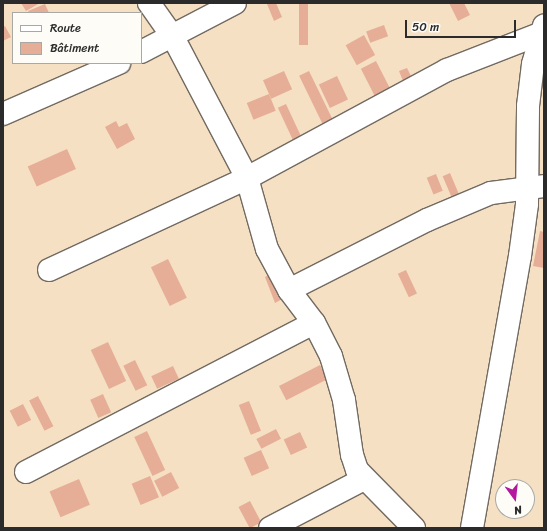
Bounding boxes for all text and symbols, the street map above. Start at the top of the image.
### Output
legend [12,12,142,64]
scale bar [407,12,518,38]
text: 50 m [412,16,439,38]
text: Route [50,17,81,39]
text: Bâtiment [50,37,99,59]
north arrow [495,479,535,519]
text: N [512,500,524,520]

